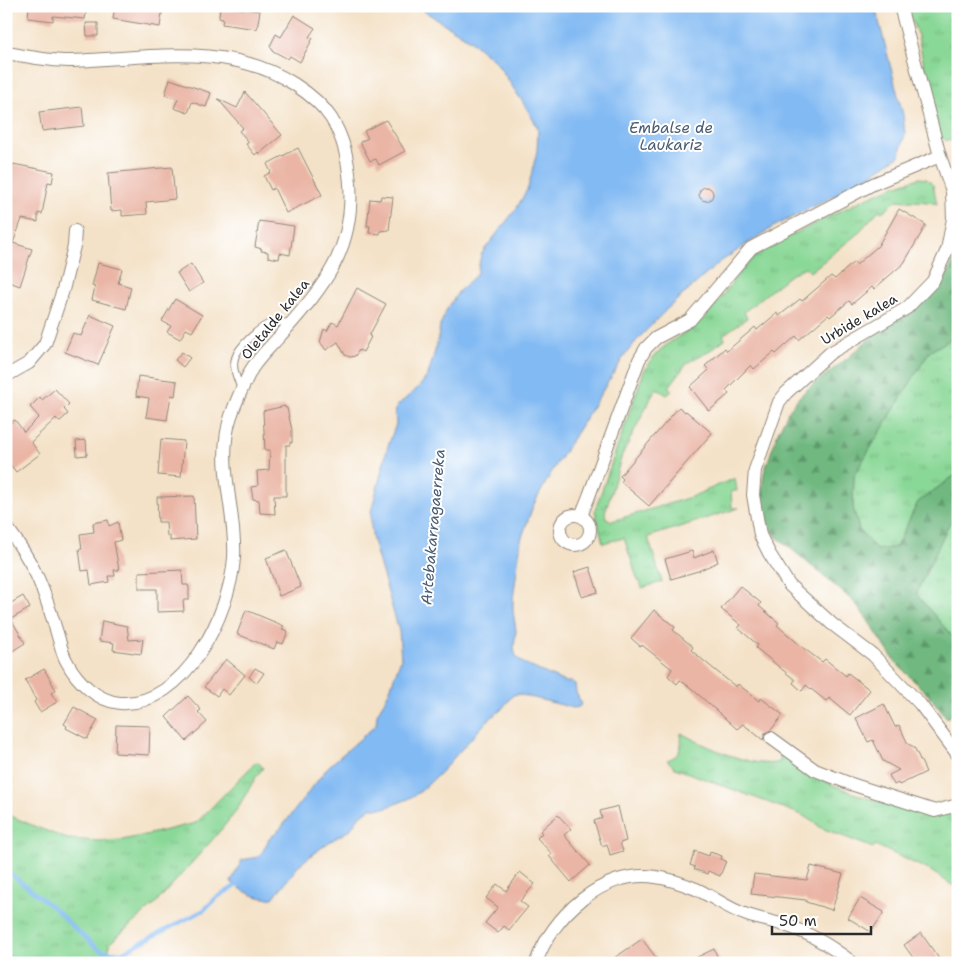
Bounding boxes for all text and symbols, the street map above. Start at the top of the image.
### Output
water label: Embalse de Laukariz [629,118,713,155]
street label: Oletalde kalea [237,275,313,363]
street label: Urbide kalea [818,289,901,349]
water label: Artebakarragaerreka [416,448,450,606]
scale bar [772,904,870,936]
text: 50 m [779,911,817,931]

